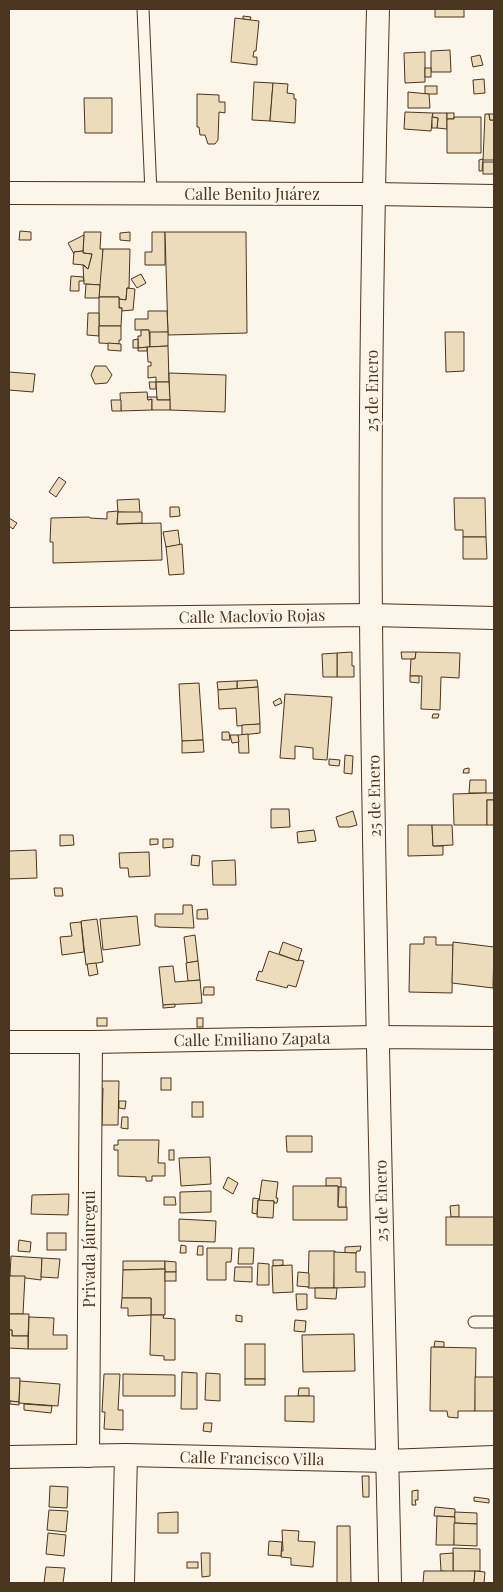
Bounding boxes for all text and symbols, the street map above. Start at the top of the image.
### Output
street label: Calle Benito Juárez [184,183,320,204]
street label: 25 de Enero [361,350,382,432]
street label: Calle Maclovio Rojas [179,604,325,627]
street label: 25 de Enero [362,754,385,837]
street label: Calle Emiliano Zapata [174,1027,330,1050]
street label: 25 de Enero [369,1159,392,1242]
street label: Privada Jáuregui [78,1190,99,1308]
street label: Calle Francisco Villa [179,1446,325,1469]

